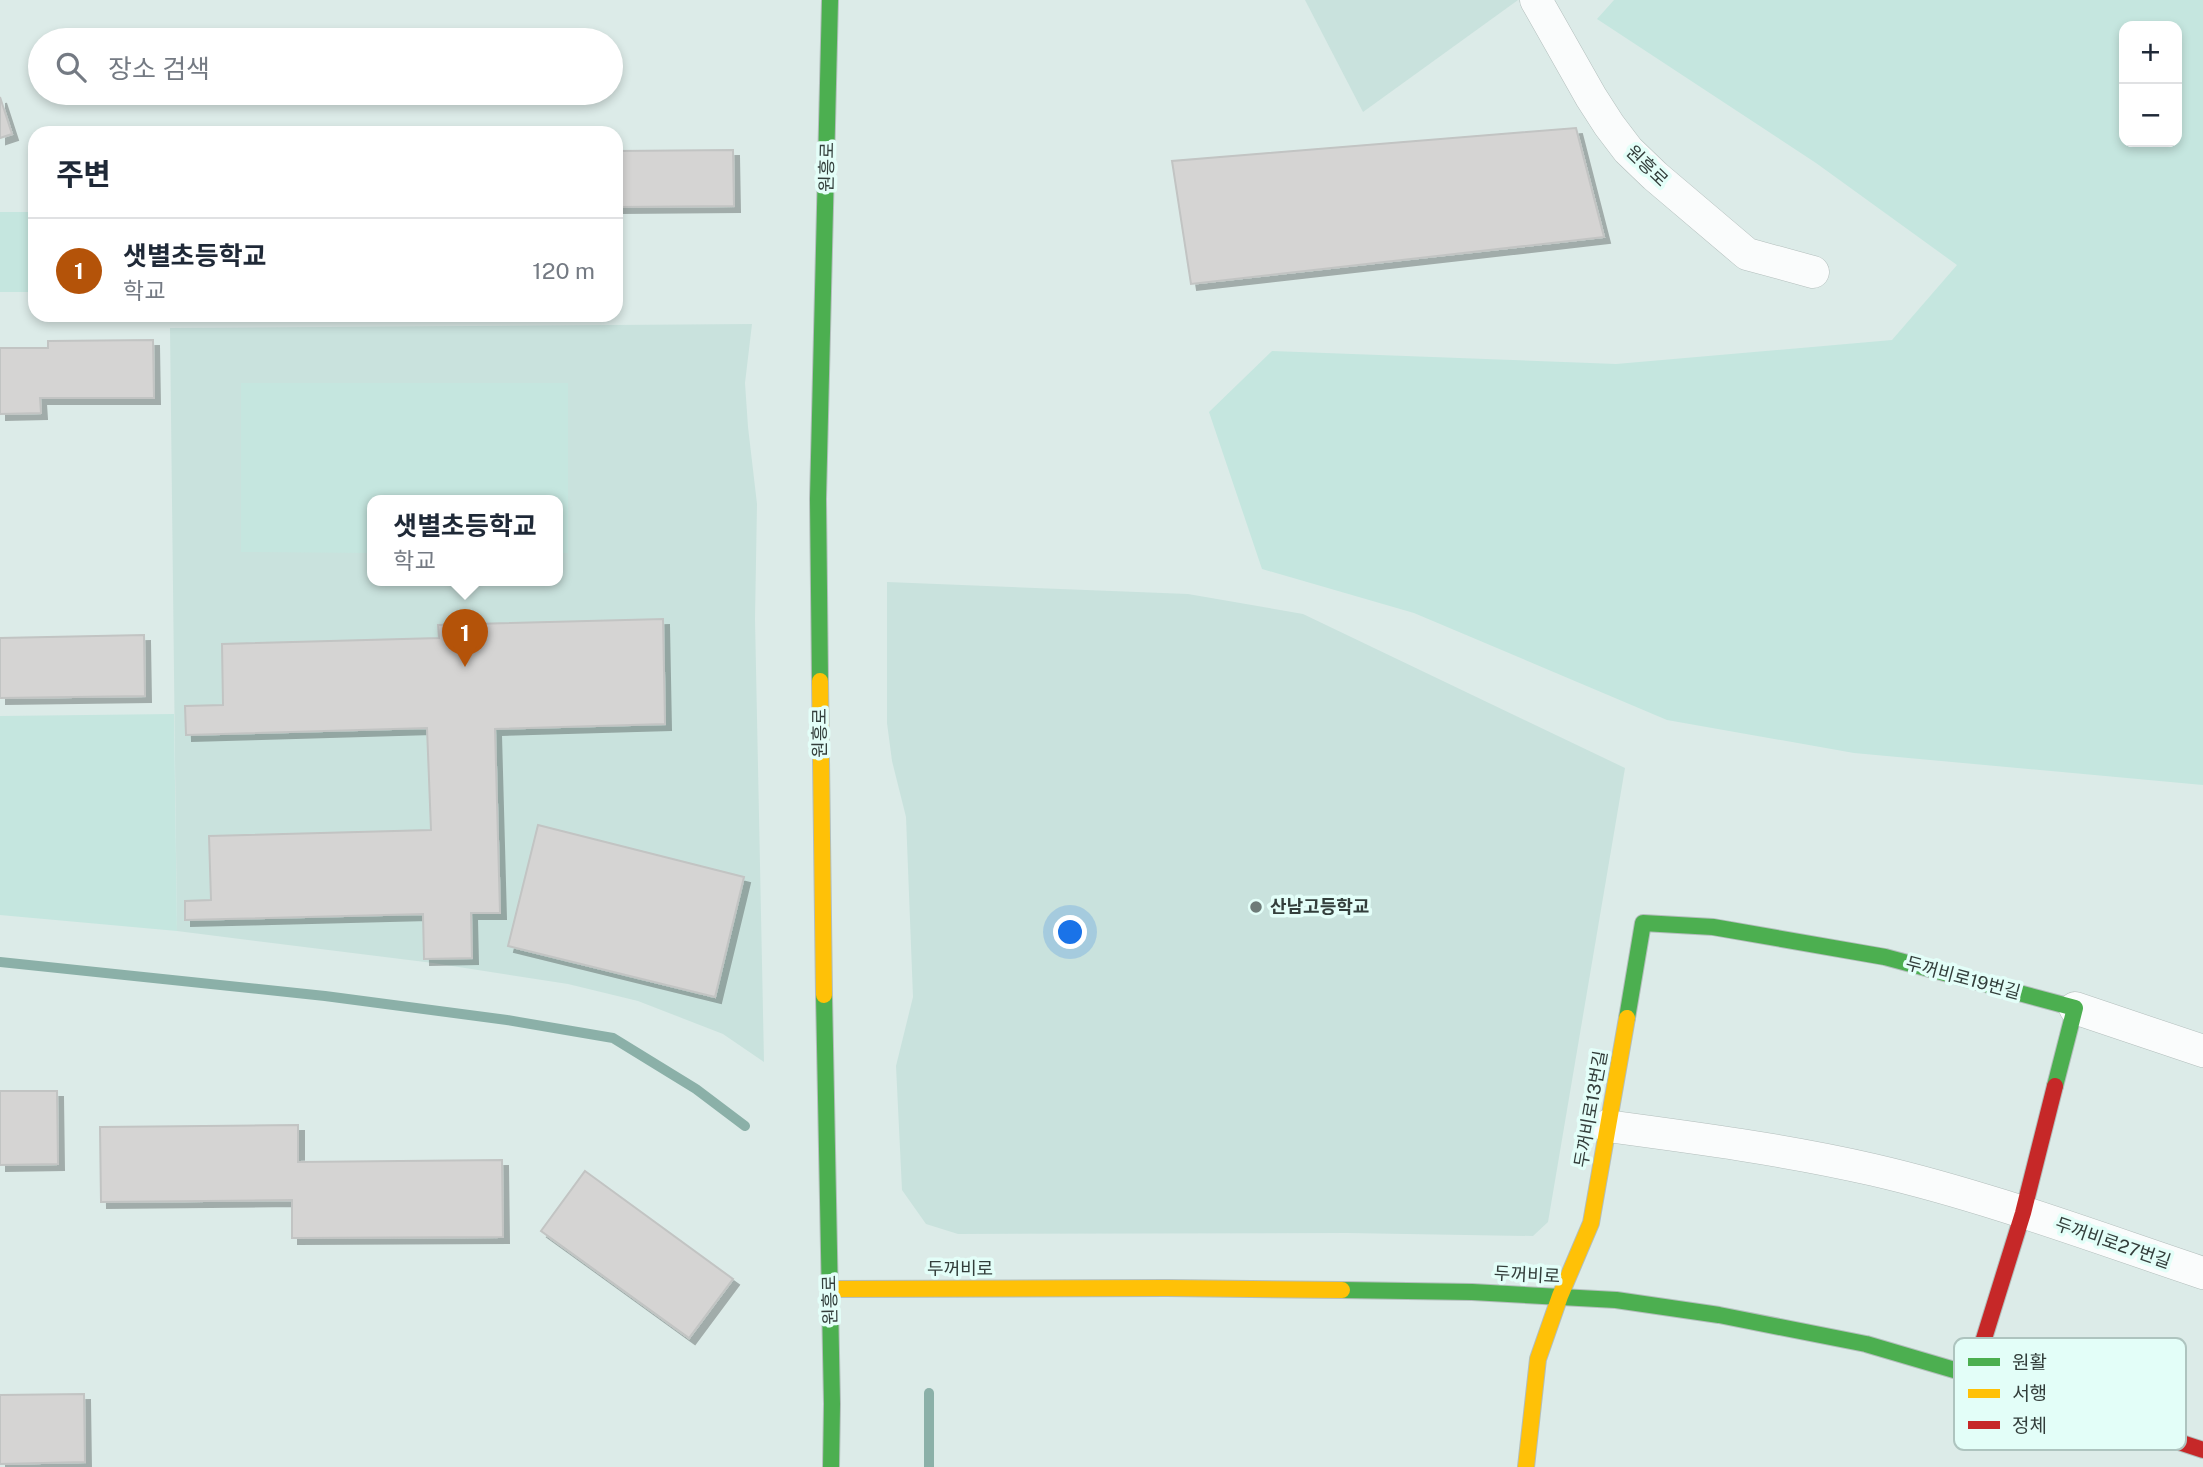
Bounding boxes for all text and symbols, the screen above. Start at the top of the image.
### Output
map controls [2119,21,2182,147]
button: + [2119,21,2182,84]
search box [28,28,623,105]
icon: search [52,48,90,86]
text: 장소 검색 [108,53,210,84]
button: − [2119,84,2182,147]
street label: 원흥로 [1622,141,1673,190]
street label: 원흥로 [816,142,837,192]
text: 주변 [56,156,111,192]
text: 샛별초등학교 [123,240,267,271]
text: 1 [74,257,84,284]
text: 120 m [532,257,595,284]
text: 학교 [123,277,165,304]
popup [367,495,563,586]
text: 샛별초등학교 [393,510,537,541]
text: 학교 [393,547,436,574]
pin: 1 [442,609,488,667]
street label: 원흥로 [809,708,830,758]
place label: 산남고등학교 [1270,896,1369,917]
marker: 산남고등학교 [1248,899,1264,915]
your location [1053,915,1087,949]
street label: 두꺼비로19번길 [1903,952,2023,1003]
street label: 두꺼비로13번길 [1570,1049,1611,1169]
street label: 두꺼비로27번길 [2053,1213,2174,1272]
street label: 두꺼비로 [927,1258,993,1279]
street label: 두꺼비로 [1493,1262,1561,1287]
street label: 원흥로 [819,1275,840,1325]
legend [1954,1338,2186,1450]
text: 원활 [2012,1351,2047,1373]
text: 서행 [2012,1382,2047,1404]
text: 정체 [2012,1414,2047,1436]

